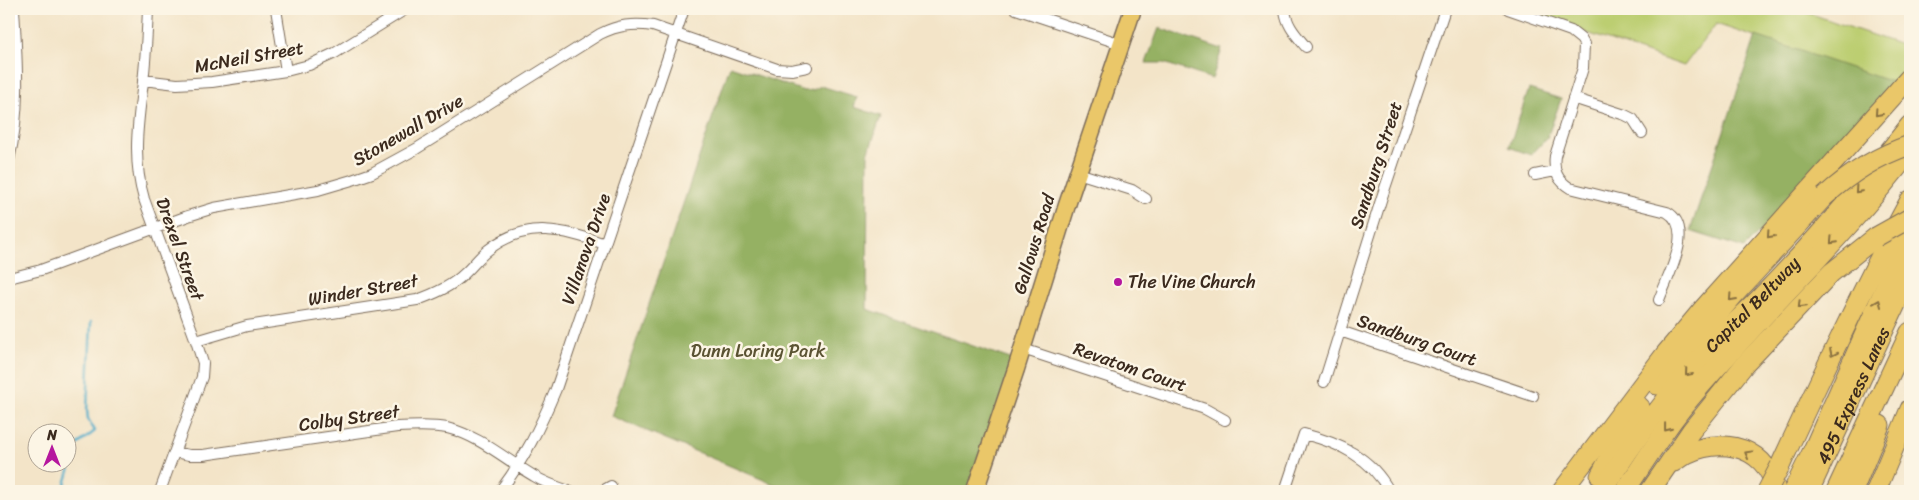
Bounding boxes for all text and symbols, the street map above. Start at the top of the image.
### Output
street label: McNeil Street [192,32,306,82]
street label: Stonewall Drive [346,85,470,175]
street label: Sandburg Street [1340,97,1412,233]
one-way arrow [1875,108,1884,117]
one-way arrow [1855,185,1864,194]
street label: Gallows Road [1004,188,1065,298]
street label: Villanova Drive [552,189,620,309]
street label: Drexel Street [147,193,214,306]
one-way arrow [1767,229,1776,238]
one-way arrow [1830,235,1839,244]
street label: Capital Beltway [1696,248,1809,361]
street label: Winder Street [306,264,421,315]
place label: The Vine Church [1128,266,1256,298]
marker: The Vine Church [1112,276,1124,288]
one-way arrow [1729,292,1738,301]
one-way arrow [1798,299,1807,308]
one-way arrow [1872,299,1883,308]
street label: Sandburg Court [1353,305,1481,376]
street label: 495 Express Lanes [1807,321,1900,470]
street label: Revatom Court [1069,333,1191,401]
park label: Dunn Loring Park [691,335,826,367]
one-way arrow [1829,347,1839,356]
one-way arrow [1684,368,1693,377]
street label: Colby Street [297,395,402,441]
north arrow [28,422,78,472]
one-way arrow [1665,422,1673,431]
text: N [46,423,57,448]
one-way arrow [1744,450,1753,460]

